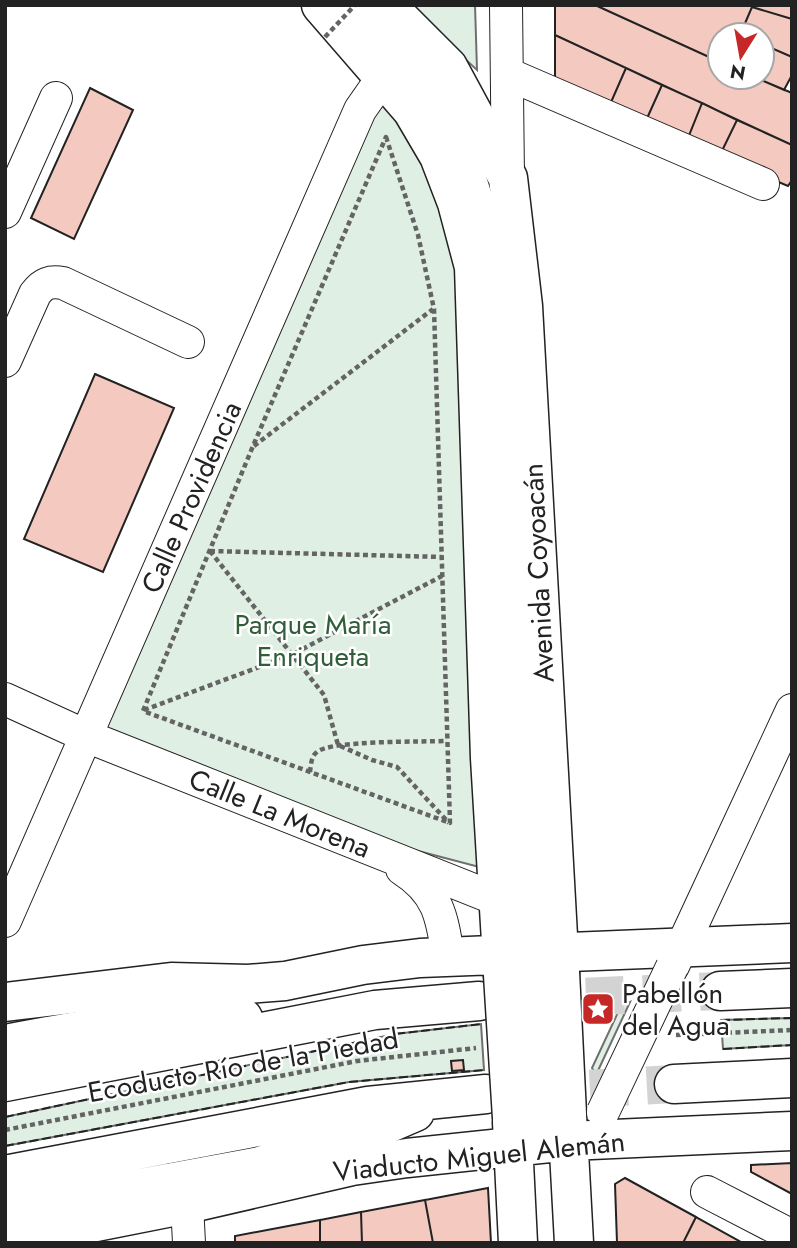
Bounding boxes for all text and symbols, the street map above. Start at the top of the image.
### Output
north arrow [706,21,776,91]
text: N [728,58,748,87]
street label: Calle Providencia [131,395,252,600]
street label: Avenida Coyoacán [512,462,565,684]
park label: Parque María Enriqueta [234,604,392,677]
street label: Calle La Morena [183,758,377,869]
place label: Pabellón del Agua [622,973,730,1046]
place icon: Pabellón del Agua [579,990,617,1028]
street label: Ecoducto Río de la Piedad [85,1018,402,1113]
street label: Viaducto Miguel Alemán [331,1121,627,1192]

